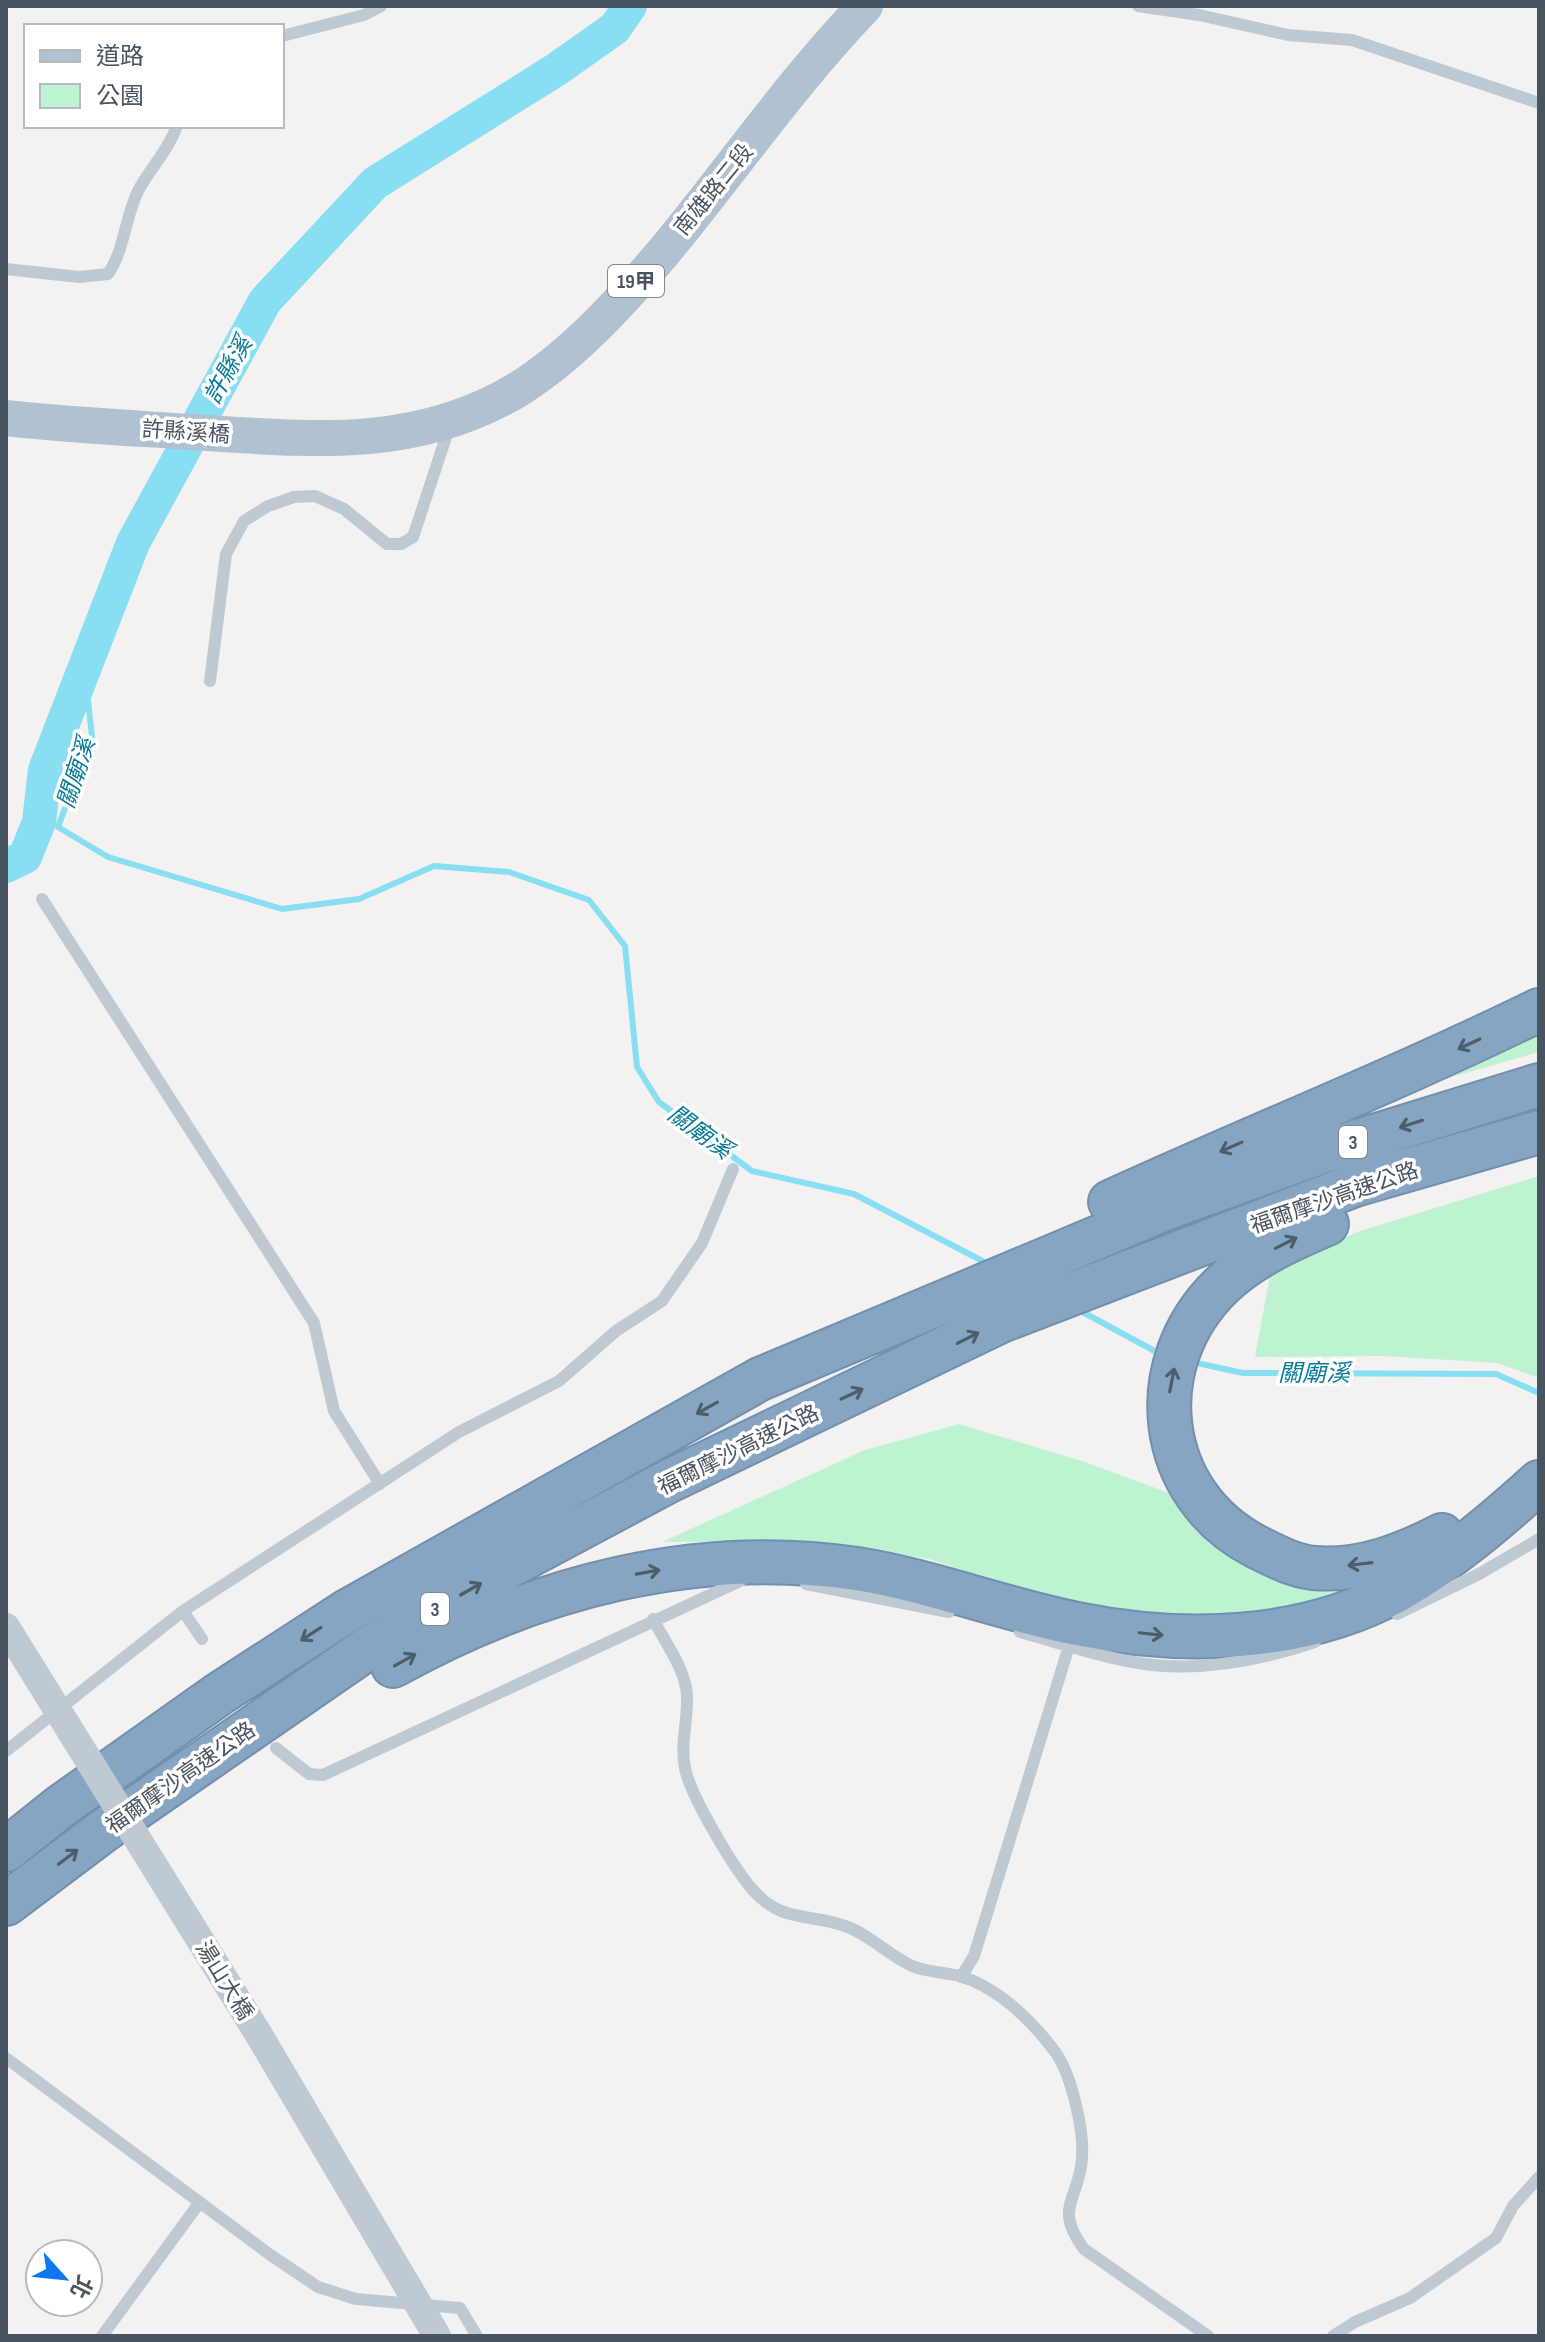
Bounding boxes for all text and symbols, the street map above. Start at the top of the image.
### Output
legend [24,24,284,128]
text: 道路 [96,42,144,71]
text: 公園 [96,82,144,111]
street label: 南雄路二段 [669,139,759,241]
road number: 19甲 [608,265,664,297]
water label: 許縣溪 [198,329,260,409]
street label: 許縣溪橋 [141,416,231,449]
water label: 關廟溪 [52,732,102,812]
one-way arrow [1457,1037,1481,1052]
water label: 關廟溪 [662,1100,740,1167]
one-way arrow [1399,1118,1424,1132]
road number: 3 [1339,1126,1367,1158]
one-way arrow [1219,1141,1243,1156]
street label: 福爾摩沙高速公路 [1247,1157,1422,1240]
one-way arrow [1273,1235,1297,1250]
one-way arrow [955,1329,979,1345]
water label: 關廟溪 [1278,1359,1353,1388]
one-way arrow [1165,1367,1180,1393]
one-way arrow [840,1386,864,1401]
street label: 福爾摩沙高速公路 [654,1400,824,1501]
one-way arrow [695,1401,719,1417]
one-way arrow [1347,1557,1373,1572]
one-way arrow [635,1564,660,1579]
one-way arrow [459,1581,482,1597]
road number: 3 [421,1593,449,1625]
one-way arrow [300,1627,323,1643]
one-way arrow [1137,1627,1164,1642]
one-way arrow [392,1652,416,1667]
street label: 福爾摩沙高速公路 [101,1717,261,1840]
one-way arrow [57,1849,79,1865]
street label: 湯山大橋 [189,1936,258,2025]
north arrow [24,2238,104,2318]
text: 北 [63,2270,98,2302]

